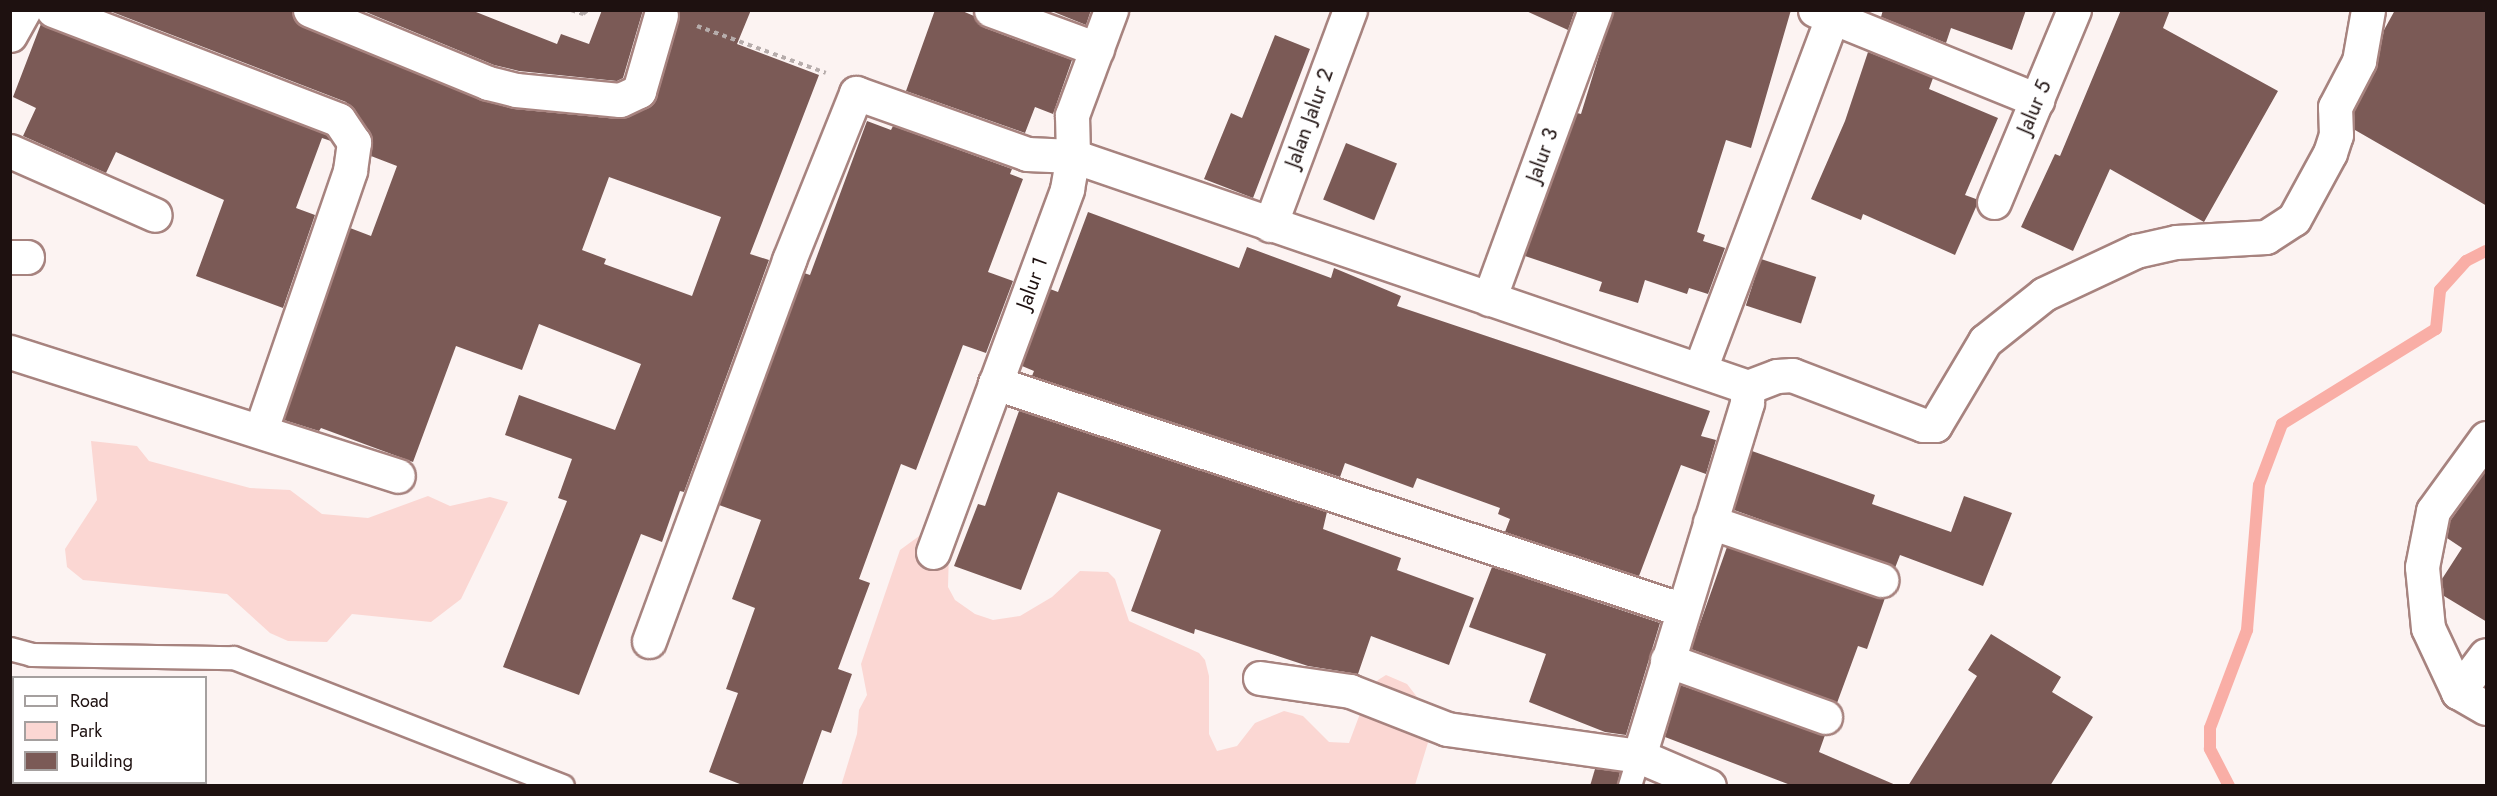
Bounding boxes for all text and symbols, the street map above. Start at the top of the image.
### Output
street label: Jalan Jalur 2 [1279,65,1339,171]
street label: Jalur 5 [2011,76,2057,138]
street label: Jalur 3 [1521,124,1563,186]
street label: Jalur 1 [1011,253,1053,313]
legend [12,676,207,784]
text: Road [70,688,109,714]
text: Park [70,718,102,744]
text: Building [70,748,133,774]

